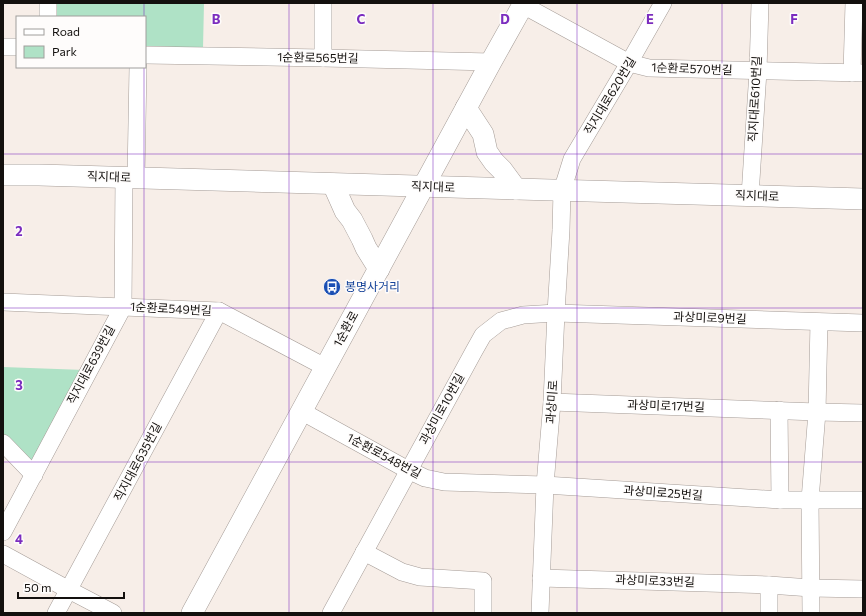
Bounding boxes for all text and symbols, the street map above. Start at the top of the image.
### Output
text: B [212,11,221,27]
text: C [357,11,366,27]
text: D [500,11,510,27]
text: E [646,11,654,27]
text: F [790,11,798,27]
legend [16,16,146,68]
text: Road [52,24,80,38]
text: Park [52,44,78,58]
street label: 1순환로565번길 [277,49,359,65]
street label: 직지대로620번길 [580,54,638,137]
street label: 직지대로610번길 [745,55,763,143]
street label: 1순환로570번길 [651,60,733,76]
street label: 직지대로 [87,168,131,184]
street label: 직지대로 [411,178,455,194]
street label: 직지대로 [735,187,779,203]
text: 2 [15,223,23,239]
bus stop icon: 봉명사거리 [322,277,342,297]
place label: 봉명사거리 [345,279,400,293]
street label: 1순환로549번길 [130,299,212,317]
street label: 1순환로 [330,308,361,349]
street label: 과상미로9번길 [673,309,747,325]
street label: 직지대로639번길 [63,323,117,407]
street label: 과상미로10번길 [416,370,466,447]
text: 3 [15,377,23,393]
street label: 과상미로 [542,379,560,424]
street label: 과상미로17번길 [627,397,705,413]
street label: 직지대로635번길 [110,420,164,503]
street label: 1순환로548번길 [345,430,424,480]
street label: 과상미로25번길 [623,482,703,502]
text: 4 [15,531,23,547]
street label: 과상미로33번길 [615,572,695,588]
scale bar [18,574,124,600]
text: 50 m [24,580,52,594]

